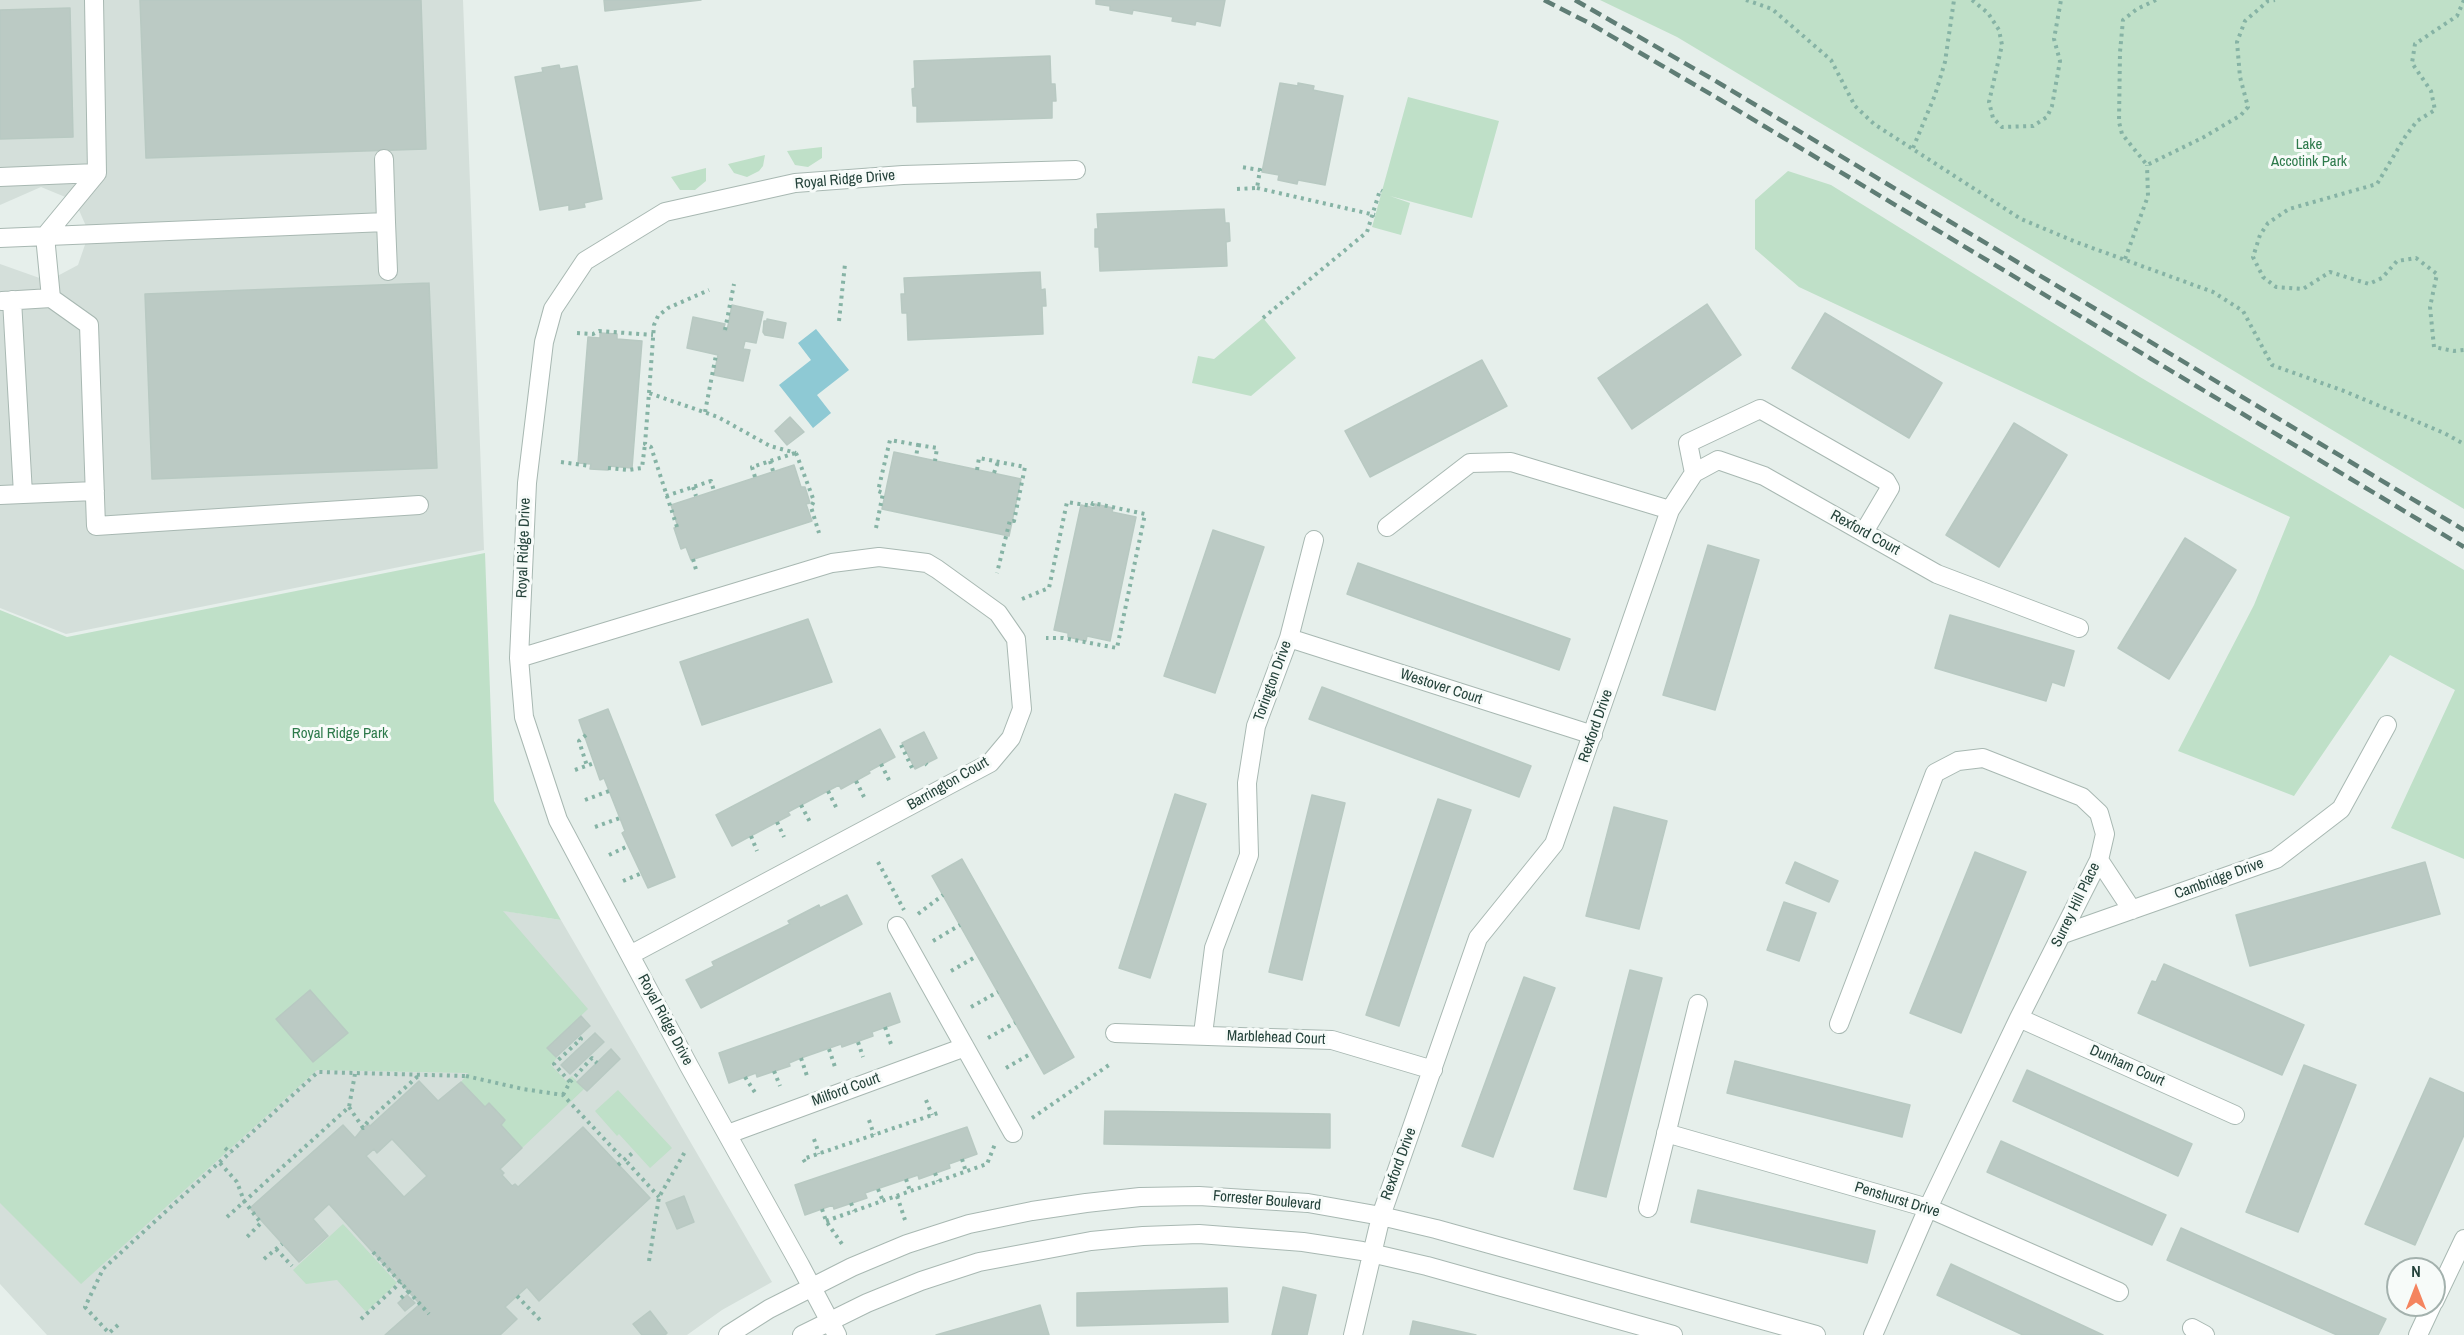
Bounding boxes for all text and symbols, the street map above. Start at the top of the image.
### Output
park label: Lake Accotink Park [2271,136,2347,171]
street label: Royal Ridge Drive [794,167,896,193]
street label: Royal Ridge Drive [513,497,535,599]
street label: Rexford Court [1827,507,1903,559]
street label: Torington Drive [1250,638,1296,724]
street label: Westover Court [1398,665,1484,709]
street label: Rexford Drive [1575,687,1617,765]
park label: Royal Ridge Park [292,725,388,743]
street label: Barrington Court [904,753,992,815]
street label: Cambridge Drive [2172,855,2266,903]
street label: Surrey Hill Place [2048,860,2104,950]
street label: Royal Ridge Drive [633,971,697,1069]
street label: Marblehead Court [1226,1027,1326,1049]
street label: Dunham Court [2087,1042,2167,1090]
street label: Milford Court [810,1069,882,1111]
street label: Rexford Drive [1378,1125,1420,1203]
street label: Penshurst Drive [1852,1179,1942,1221]
street label: Forrester Boulevard [1212,1187,1322,1215]
north arrow [2386,1257,2446,1317]
text: N [2411,1260,2421,1282]

